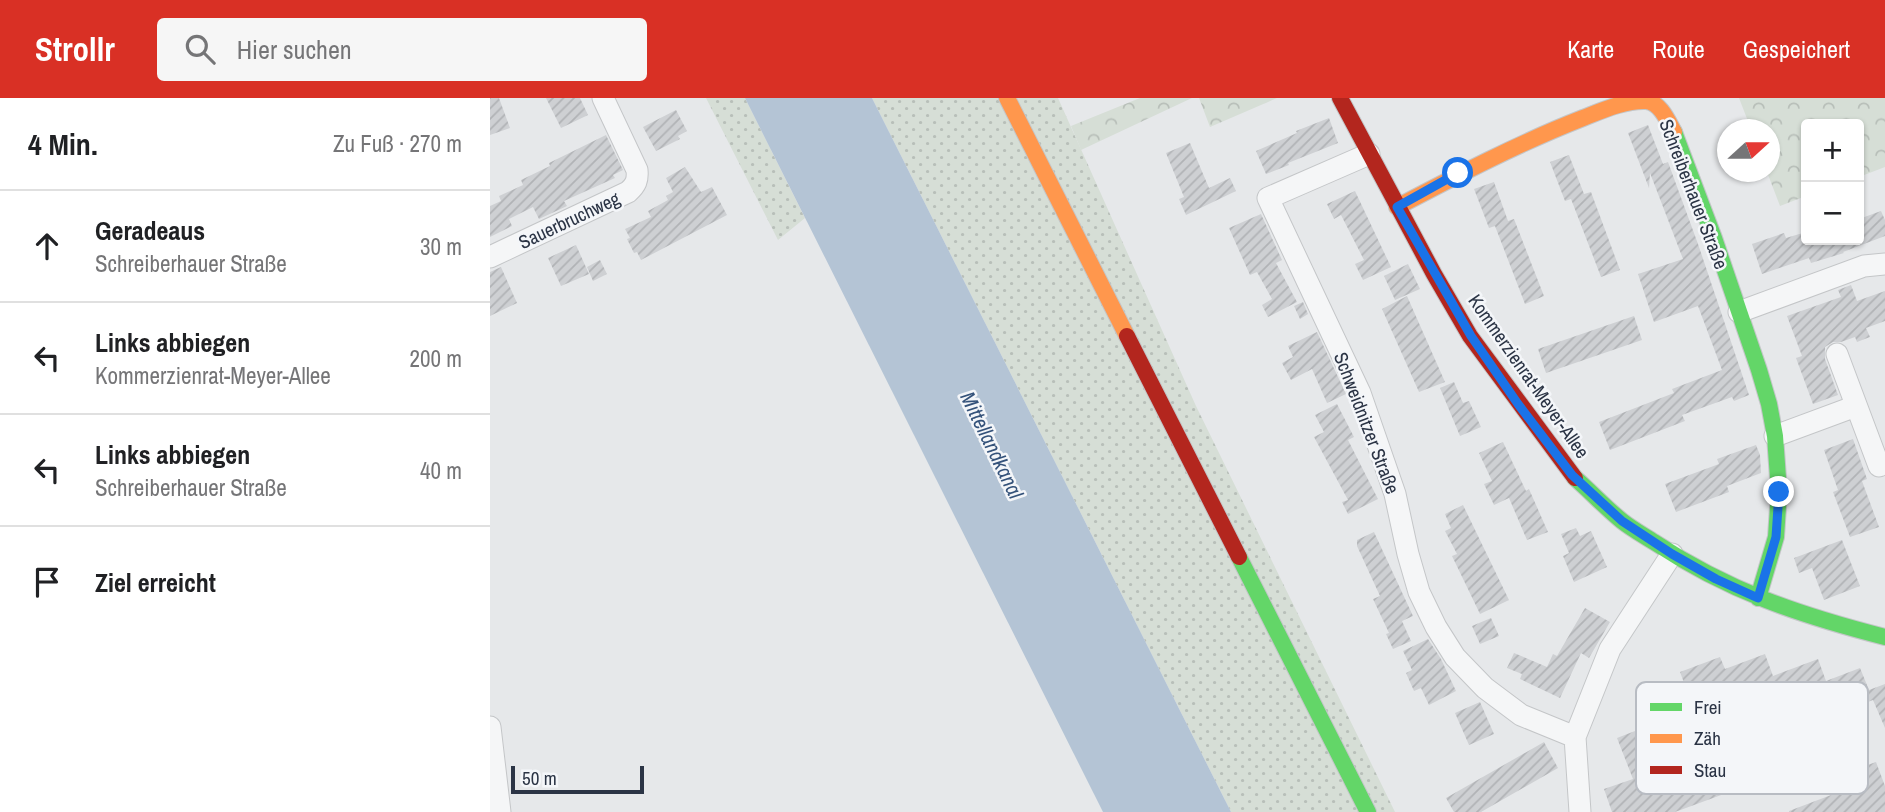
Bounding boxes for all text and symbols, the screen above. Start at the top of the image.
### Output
search box [157,18,647,81]
text: Strollr [35,27,115,71]
icon: search [181,30,219,68]
text: Hier suchen [237,32,352,67]
text: Karte [1567,33,1614,65]
text: Route [1652,33,1705,65]
text: Gespeichert [1743,33,1850,65]
street label: Schreiberhauer Straße [1653,115,1735,273]
north arrow [1717,119,1780,182]
map controls [1801,119,1864,245]
button: + [1801,119,1864,182]
text: 4 Min. [28,124,98,164]
text: Zu Fuß · 270 m [333,128,462,159]
route start [1442,157,1473,188]
button: − [1801,182,1864,245]
street label: Sauerbruchweg [514,185,624,255]
text: Geradeaus [95,213,205,248]
icon: ahead [28,227,66,265]
text: 30 m [420,231,462,262]
text: Schreiberhauer Straße [95,248,287,279]
street label: Kommerzienrat-Meyer-Allee [1462,289,1596,463]
text: Links abbiegen [95,325,250,360]
icon: left [28,339,66,377]
text: 200 m [410,343,462,374]
street label: Schweidnitzer Straße [1328,348,1406,498]
text: Kommerzienrat-Meyer-Allee [95,360,331,391]
water label: Mittellandkanal [954,387,1031,504]
text: Links abbiegen [95,437,250,472]
icon: left [28,451,66,489]
text: 40 m [420,455,462,486]
text: Schreiberhauer Straße [95,472,287,503]
route end [1763,476,1794,507]
icon: arrive [28,563,66,601]
text: Ziel erreicht [95,565,216,600]
legend [1636,682,1868,794]
text: Frei [1694,694,1722,720]
text: Zäh [1694,725,1721,751]
text: Stau [1694,757,1726,783]
scale bar [511,763,644,795]
text: 50 m [522,765,557,791]

